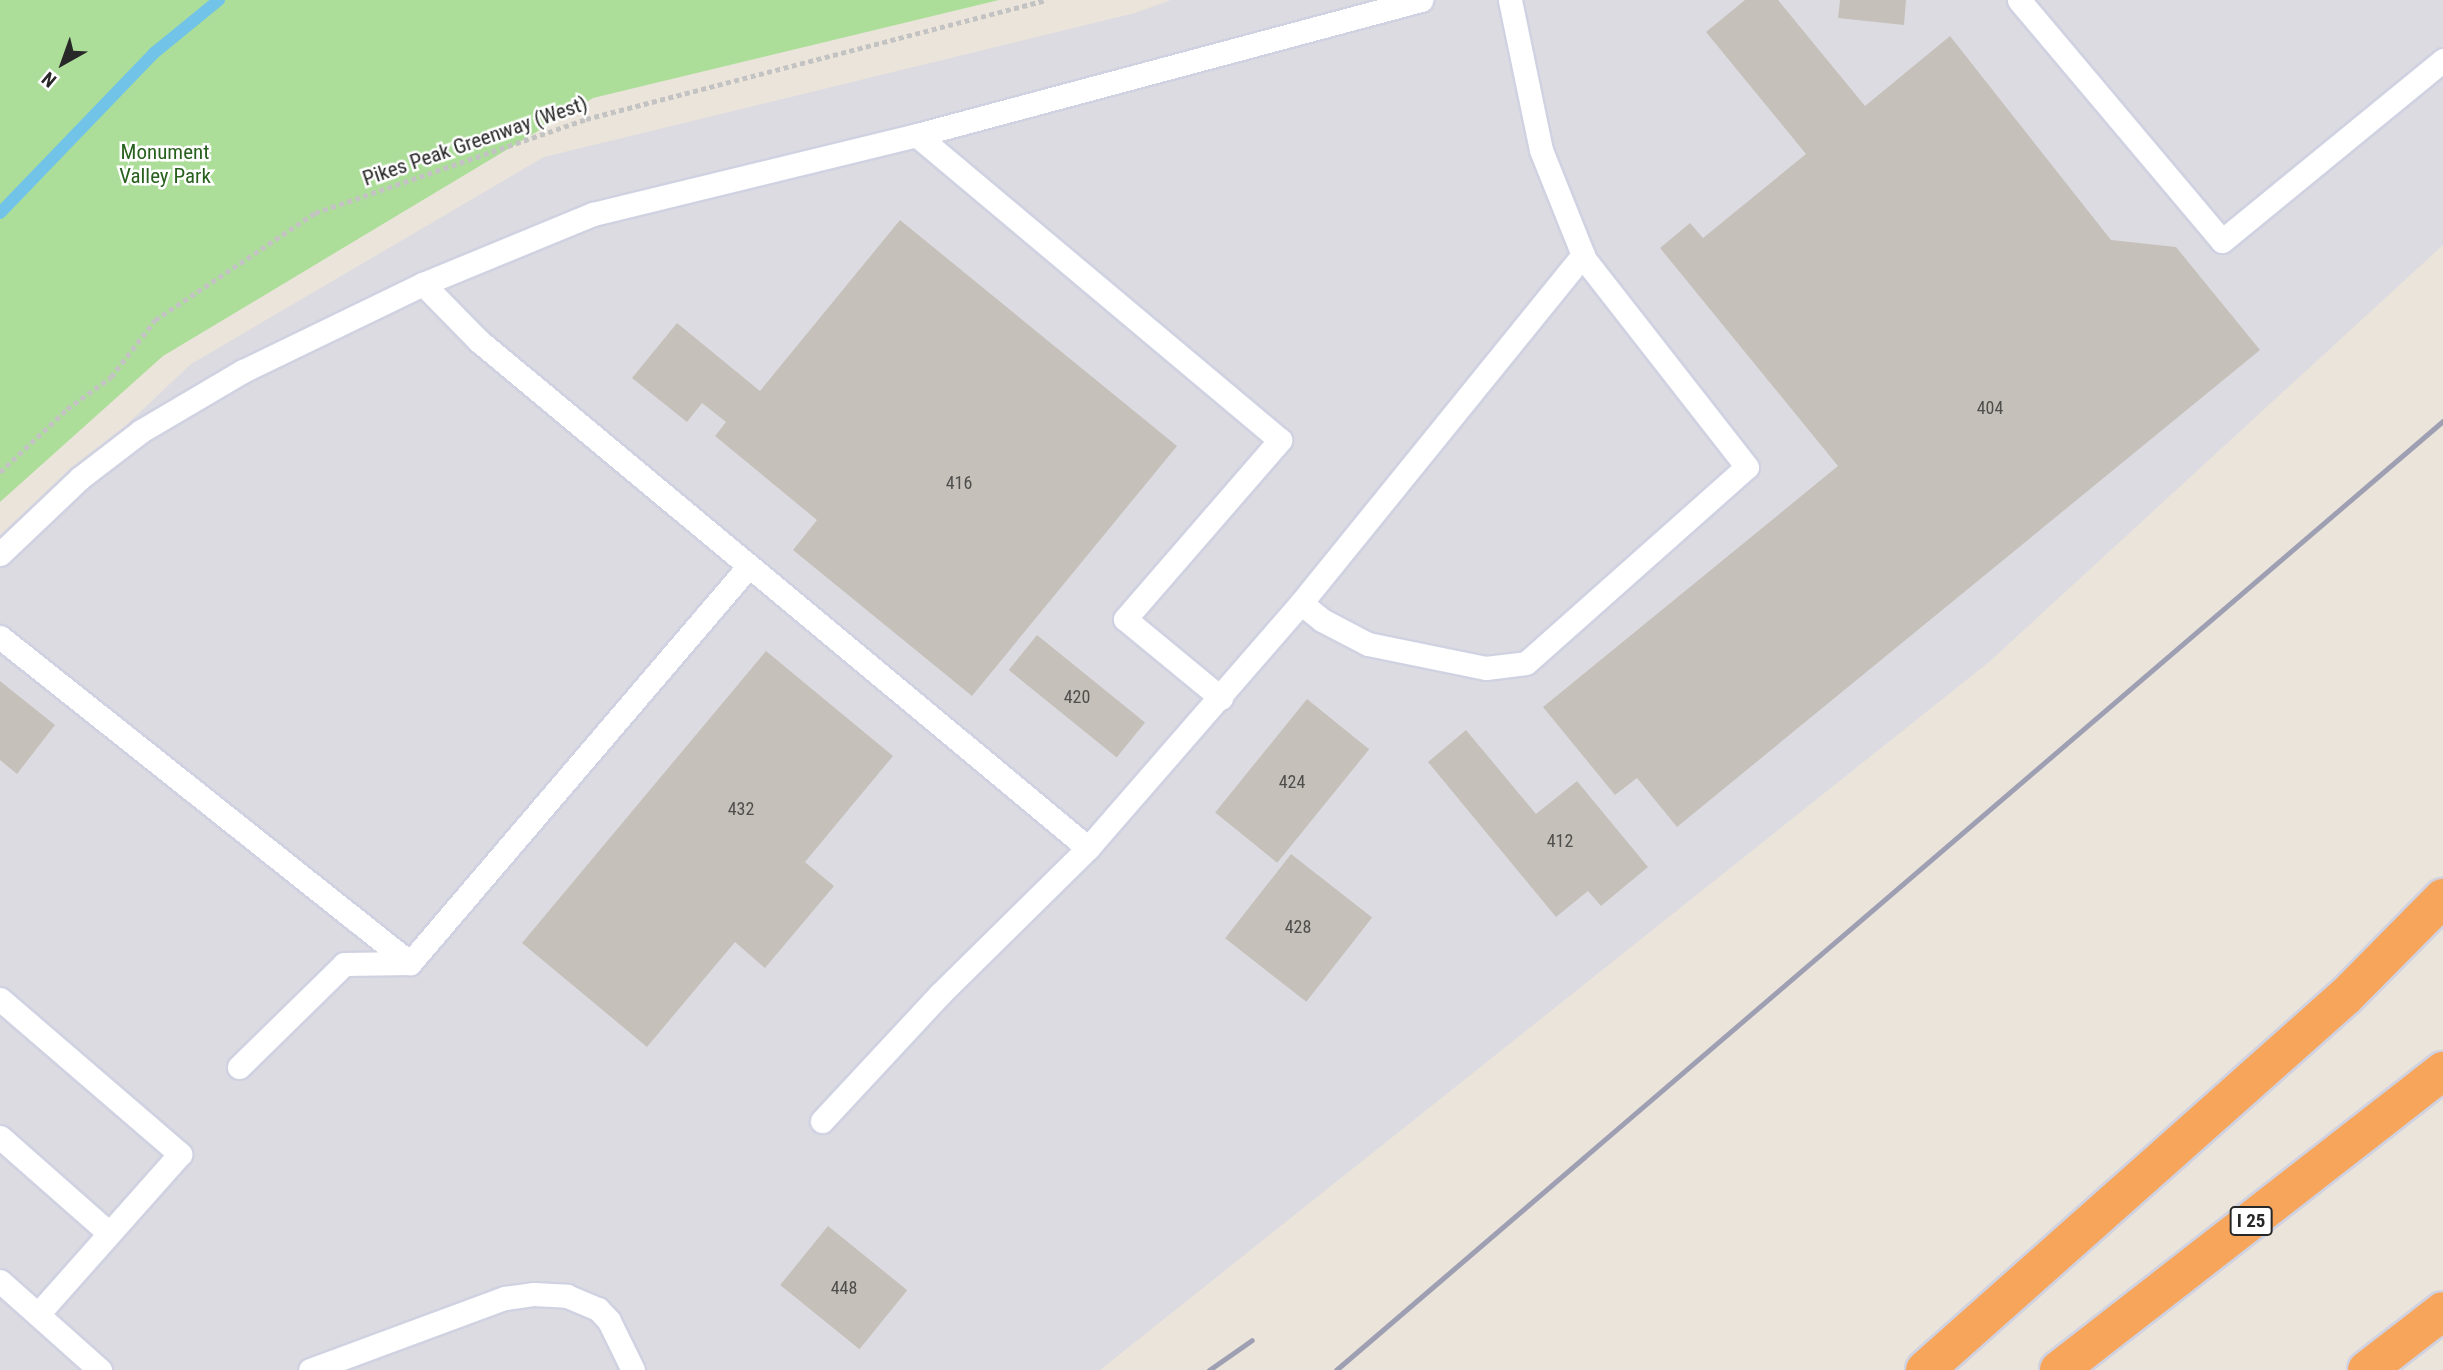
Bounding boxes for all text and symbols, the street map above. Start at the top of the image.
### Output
north arrow [28,28,98,98]
text: N [37,67,61,92]
street label: Pikes Peak Greenway (West) [359,91,591,191]
park label: Monument Valley Park [119,139,211,189]
house number: 404 [1977,397,2003,419]
house number: 416 [946,472,972,494]
house number: 420 [1064,686,1090,708]
house number: 424 [1279,771,1305,793]
house number: 432 [728,798,754,820]
house number: 412 [1547,830,1573,852]
house number: 428 [1285,916,1311,938]
road number: I 25 [2228,1205,2274,1236]
house number: 448 [831,1277,857,1299]

